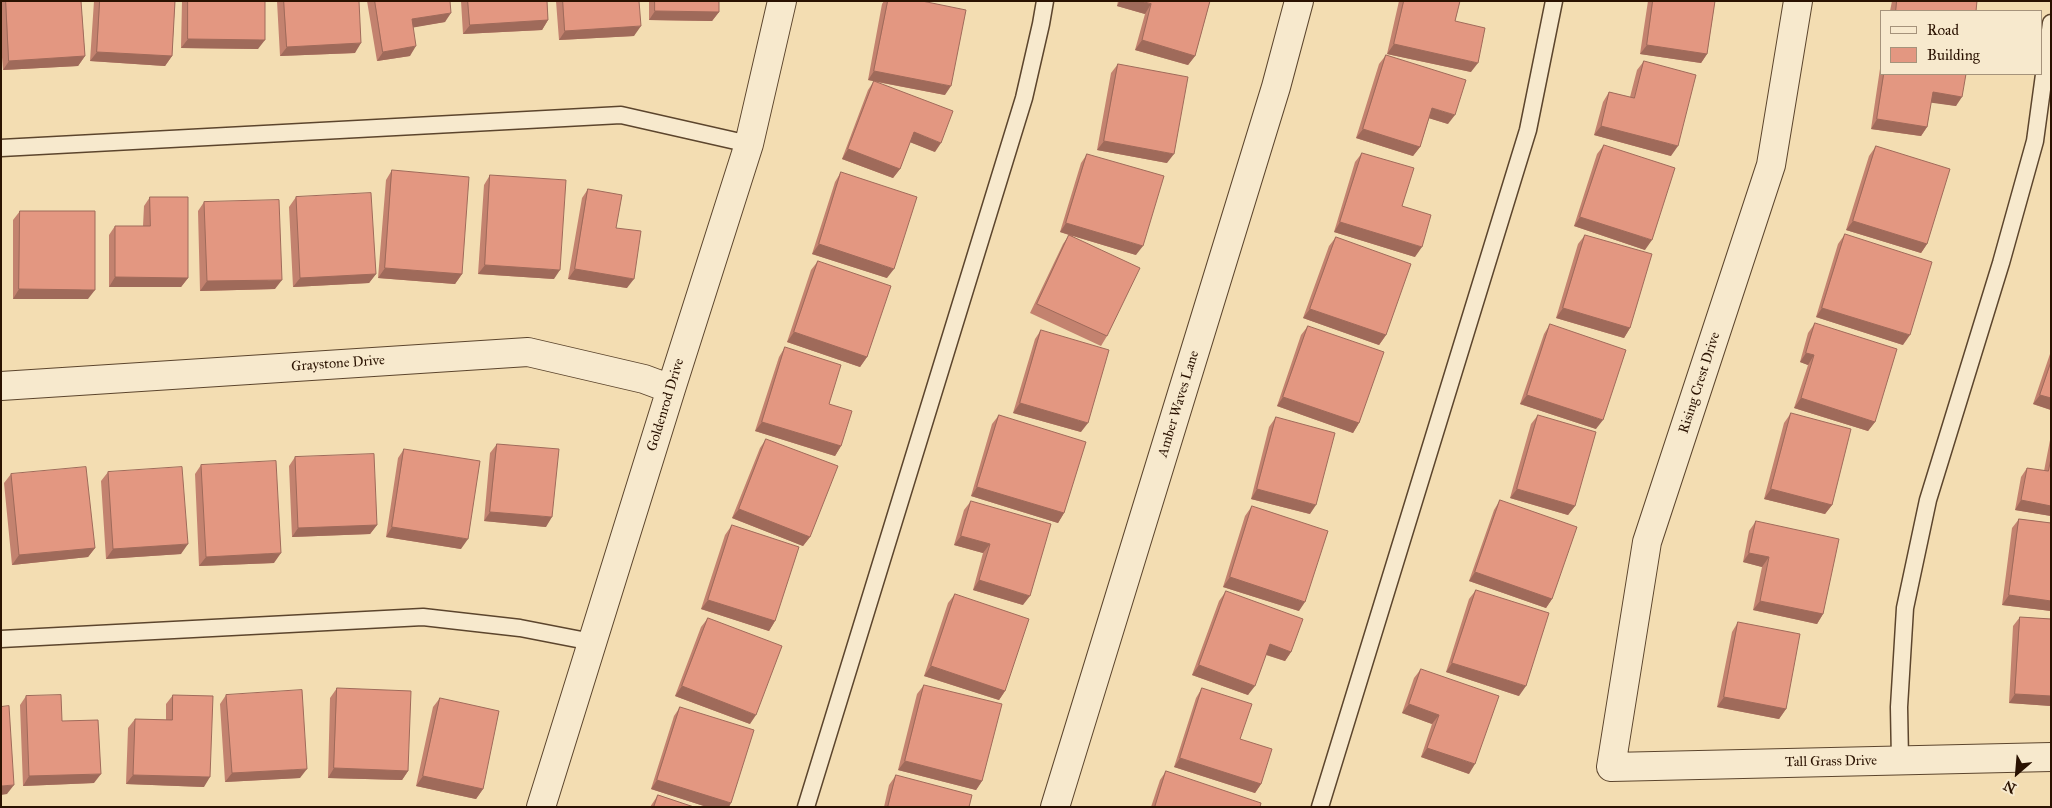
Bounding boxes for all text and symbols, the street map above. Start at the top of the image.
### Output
legend [1880,10,2042,75]
text: Road [1927,21,1959,39]
text: Building [1927,46,1980,64]
street label: Rising Crest Drive [1676,330,1724,436]
street label: Amber Waves Lane [1155,349,1203,459]
street label: Graystone Drive [291,352,385,376]
street label: Goldenrod Drive [644,357,688,453]
north arrow [1992,748,2042,798]
street label: Tall Grass Drive [1785,753,1877,771]
text: N [2001,777,2019,797]

